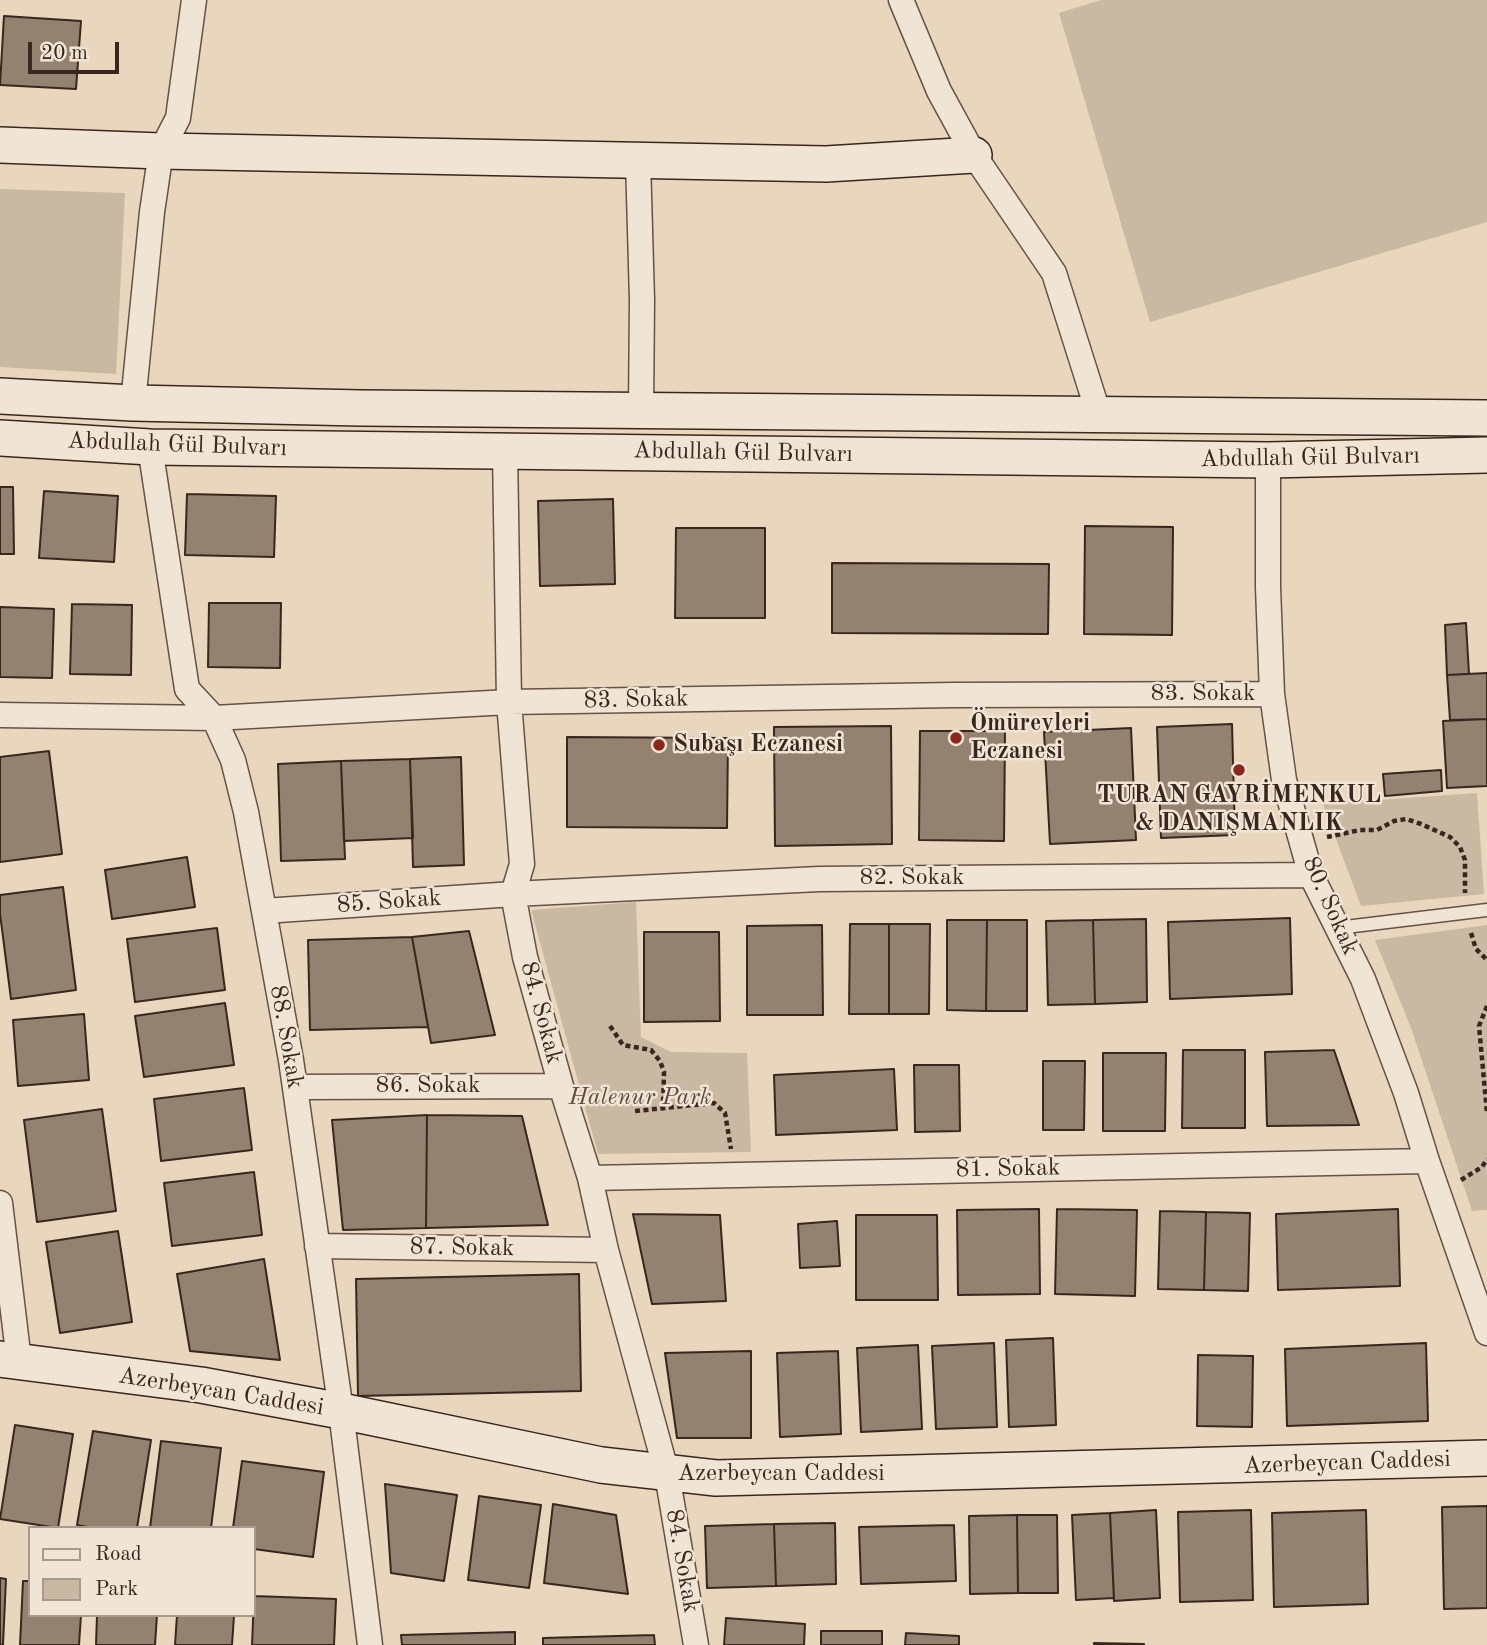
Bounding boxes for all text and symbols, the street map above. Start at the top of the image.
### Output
scale bar [32,28,122,72]
text: 20 m [41,43,88,64]
street label: Abdullah Gül Bulvarı [67,427,287,463]
street label: Abdullah Gül Bulvarı [633,437,853,469]
street label: Abdullah Gül Bulvarı [1200,442,1420,474]
street label: 83. Sokak [1151,680,1255,708]
street label: 83. Sokak [583,685,689,715]
place label: Ömürevleri Eczanesi [970,710,1090,766]
marker: Ömürevleri Eczanesi [948,730,964,746]
place label: Subaşı Eczanesi [673,731,843,759]
marker: Subaşı Eczanesi [651,737,667,753]
marker: TURAN GAYRİMENKUL & DANIŞMANLIK [1231,762,1247,778]
place label: TURAN GAYRİMENKUL & DANIŞMANLIK [1097,782,1381,838]
street label: 80. Sokak [1296,852,1364,960]
street label: 82. Sokak [860,864,964,892]
street label: 85. Sokak [336,884,442,920]
street label: 84. Sokak [514,959,568,1067]
street label: 88. Sokak [263,983,309,1091]
street label: 86. Sokak [376,1072,480,1100]
park label: Halenur Park [569,1084,711,1112]
street label: 81. Sokak [955,1154,1061,1184]
street label: 87. Sokak [409,1233,515,1263]
street label: Azerbeycan Caddesi [116,1362,326,1422]
street label: Azerbeycan Caddesi [1243,1445,1451,1481]
street label: Azerbeycan Caddesi [677,1460,885,1488]
street label: 84. Sokak [659,1507,705,1615]
legend [28,1526,256,1617]
text: Road [95,1544,142,1565]
text: Park [95,1579,138,1600]

